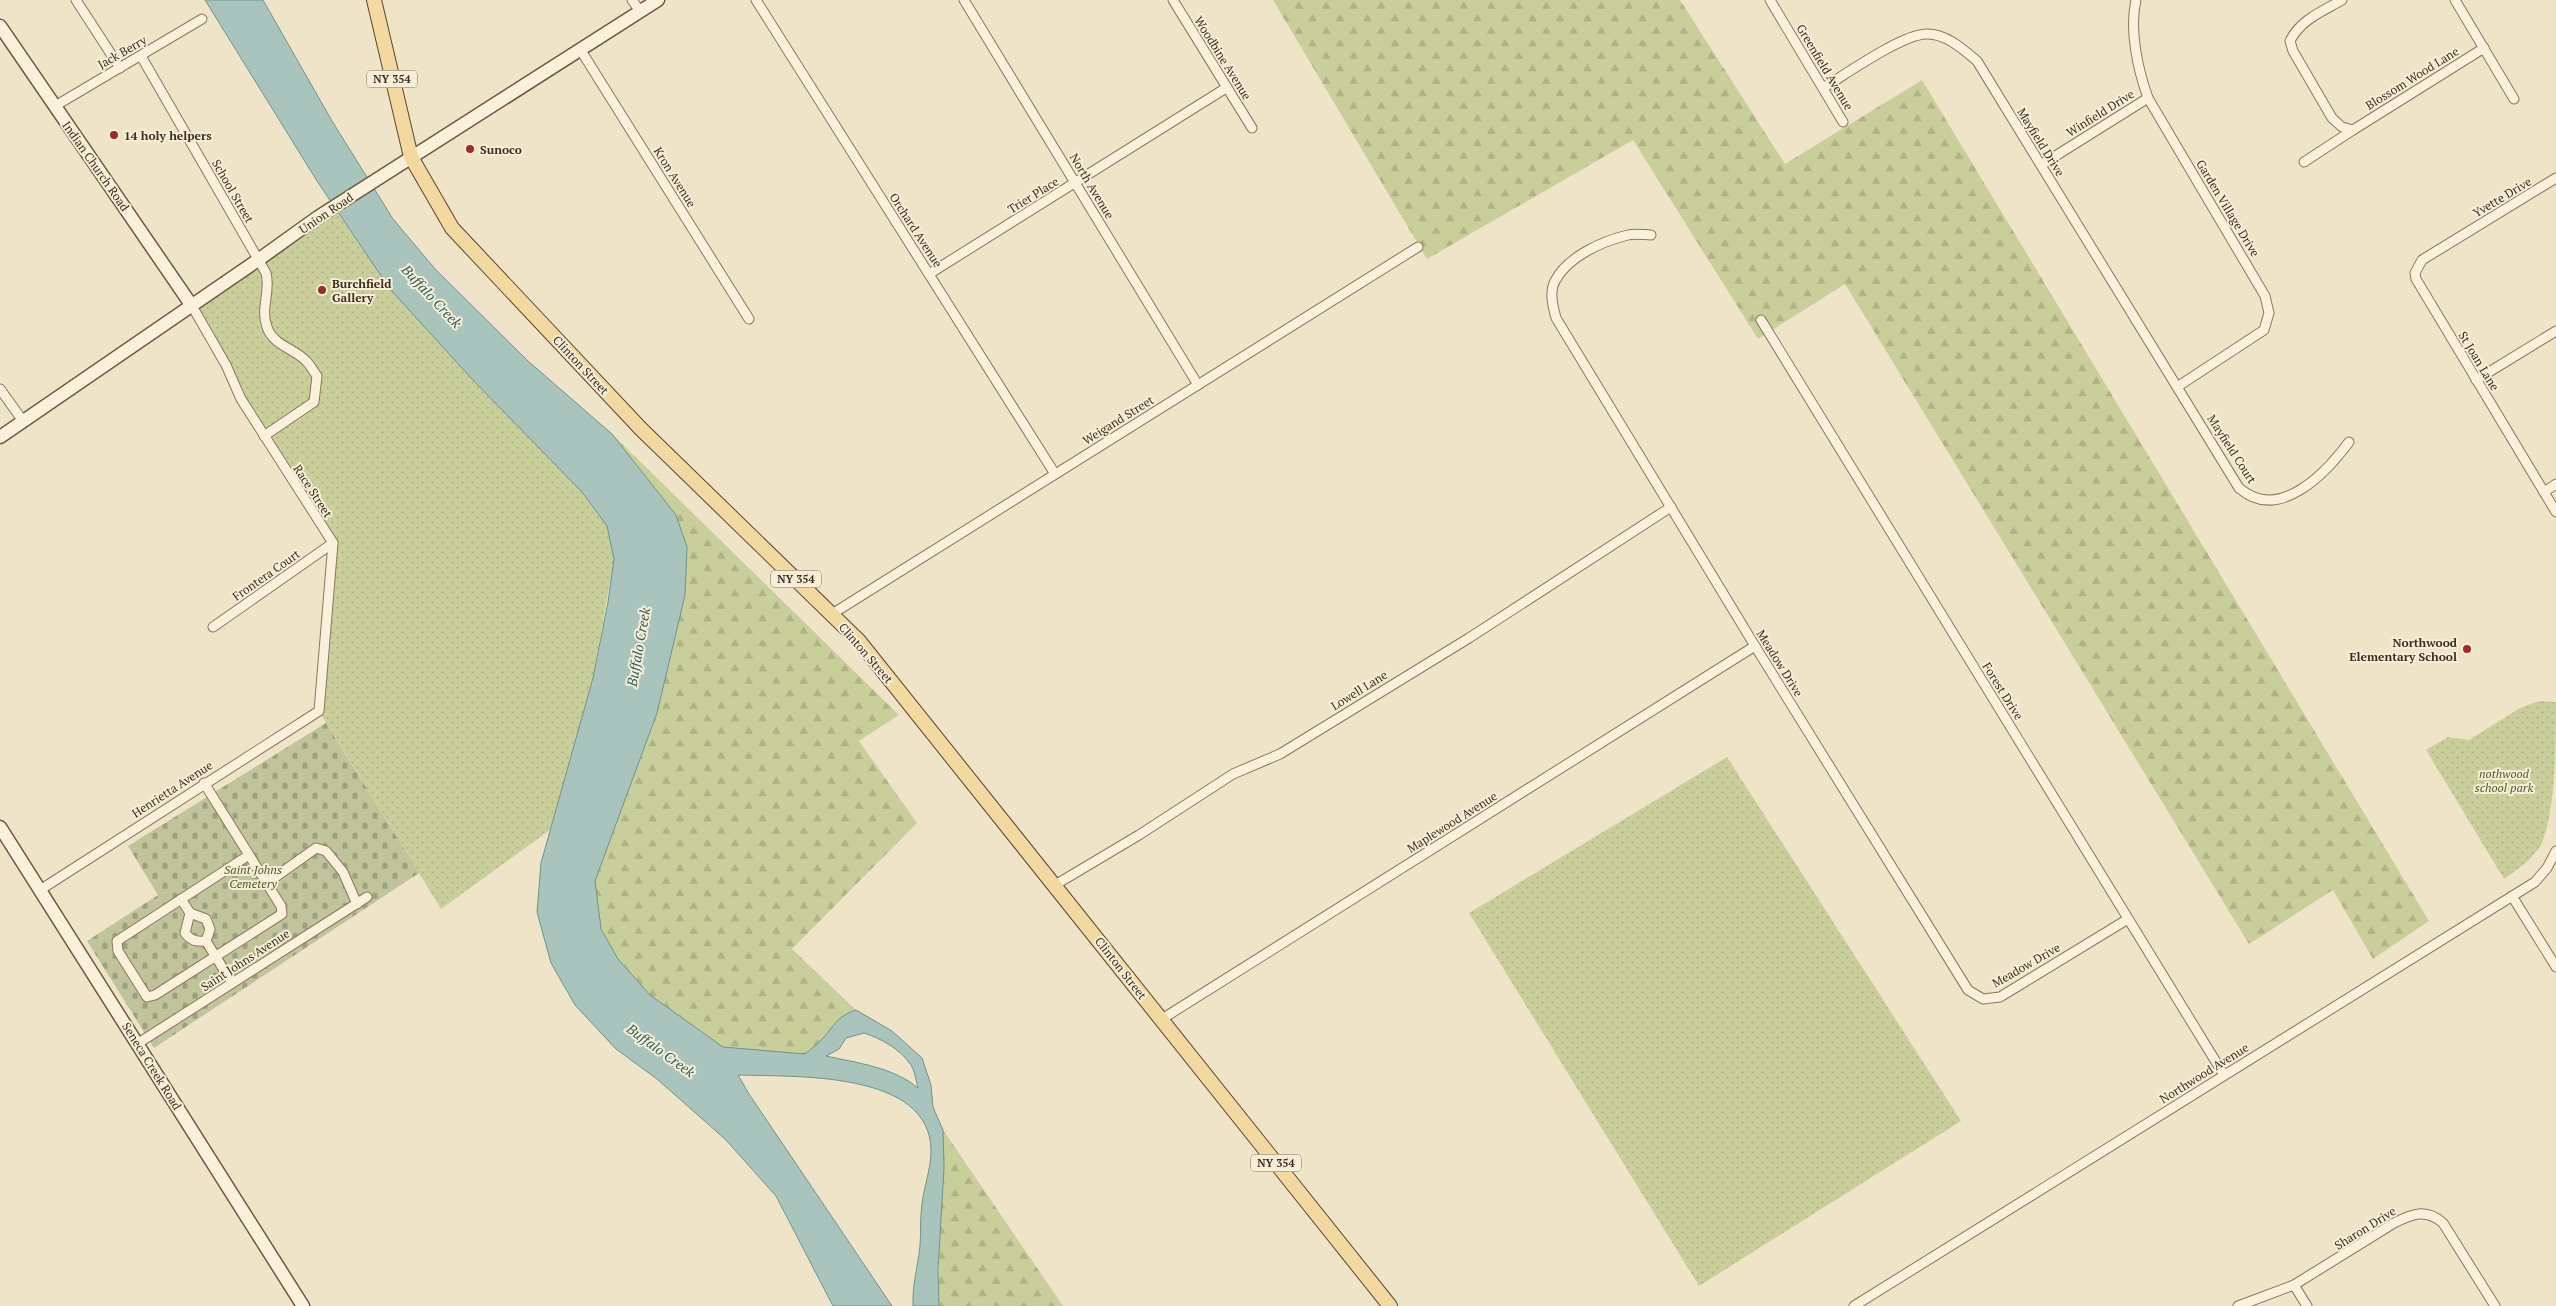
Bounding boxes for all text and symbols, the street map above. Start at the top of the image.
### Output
street label: Woodbine Avenue [1191,13,1255,103]
street label: Greenfield Avenue [1793,21,1857,113]
street label: Jack Berry [95,32,150,72]
street label: Blossom Wood Lane [2363,43,2461,113]
road number: NY 354 [367,70,417,88]
street label: Winfield Drive [2063,86,2137,140]
street label: Mayfield Drive [2014,105,2068,179]
street label: Indian Church Road [59,118,133,214]
place label: 14 holy helpers [124,128,212,143]
marker: 14 holy helpers [108,129,120,141]
place label: Sunoco [480,142,522,157]
marker: Sunoco [464,143,476,155]
street label: Kron Avenue [651,144,699,210]
street label: North Avenue [1067,151,1117,221]
street label: School Street [209,157,257,226]
street label: Garden Village Drive [2193,157,2263,259]
street label: Trier Place [1005,174,1061,216]
street label: Yvette Drive [2470,174,2534,220]
street label: Union Road [296,189,356,237]
street label: Orchard Avenue [886,190,946,270]
water label: Buffalo Creek [397,260,466,332]
place label: Burchfield Gallery [332,276,392,305]
marker: Burchfield Gallery [316,284,328,296]
street label: St Joan Lane [2455,329,2503,393]
street label: Clinton Street [550,332,613,398]
street label: Weigand Street [1080,392,1157,448]
street label: Mayfield Court [2204,412,2260,487]
street label: Race Street [290,462,336,521]
street label: Frontera Court [229,546,303,604]
road number: NY 354 [771,570,821,588]
water label: Buffalo Creek [622,606,654,689]
street label: Clinton Street [836,620,897,687]
street label: Meadow Drive [1754,627,1806,699]
place label: Northwood Elementary School [2349,635,2458,664]
marker: Northwood Elementary School [2461,643,2473,655]
street label: Forest Drive [1979,659,2027,723]
street label: Lowell Lane [1328,667,1390,713]
street label: Henrietta Avenue [129,757,215,821]
park label: nothwood school park [2475,766,2533,795]
street label: Maplewood Avenue [1404,788,1500,856]
park label: Saint Johns Cemetery [224,862,282,891]
street label: Saint Johns Avenue [198,926,292,994]
street label: Clinton Street [1092,934,1150,1003]
street label: Meadow Drive [1989,940,2063,990]
water label: Buffalo Creek [622,1018,699,1081]
street label: Seneca Creek Road [119,1019,185,1113]
street label: Northwood Avenue [2157,1040,2251,1106]
road number: NY 354 [1251,1154,1301,1172]
street label: Sharon Drive [2332,1203,2398,1253]

